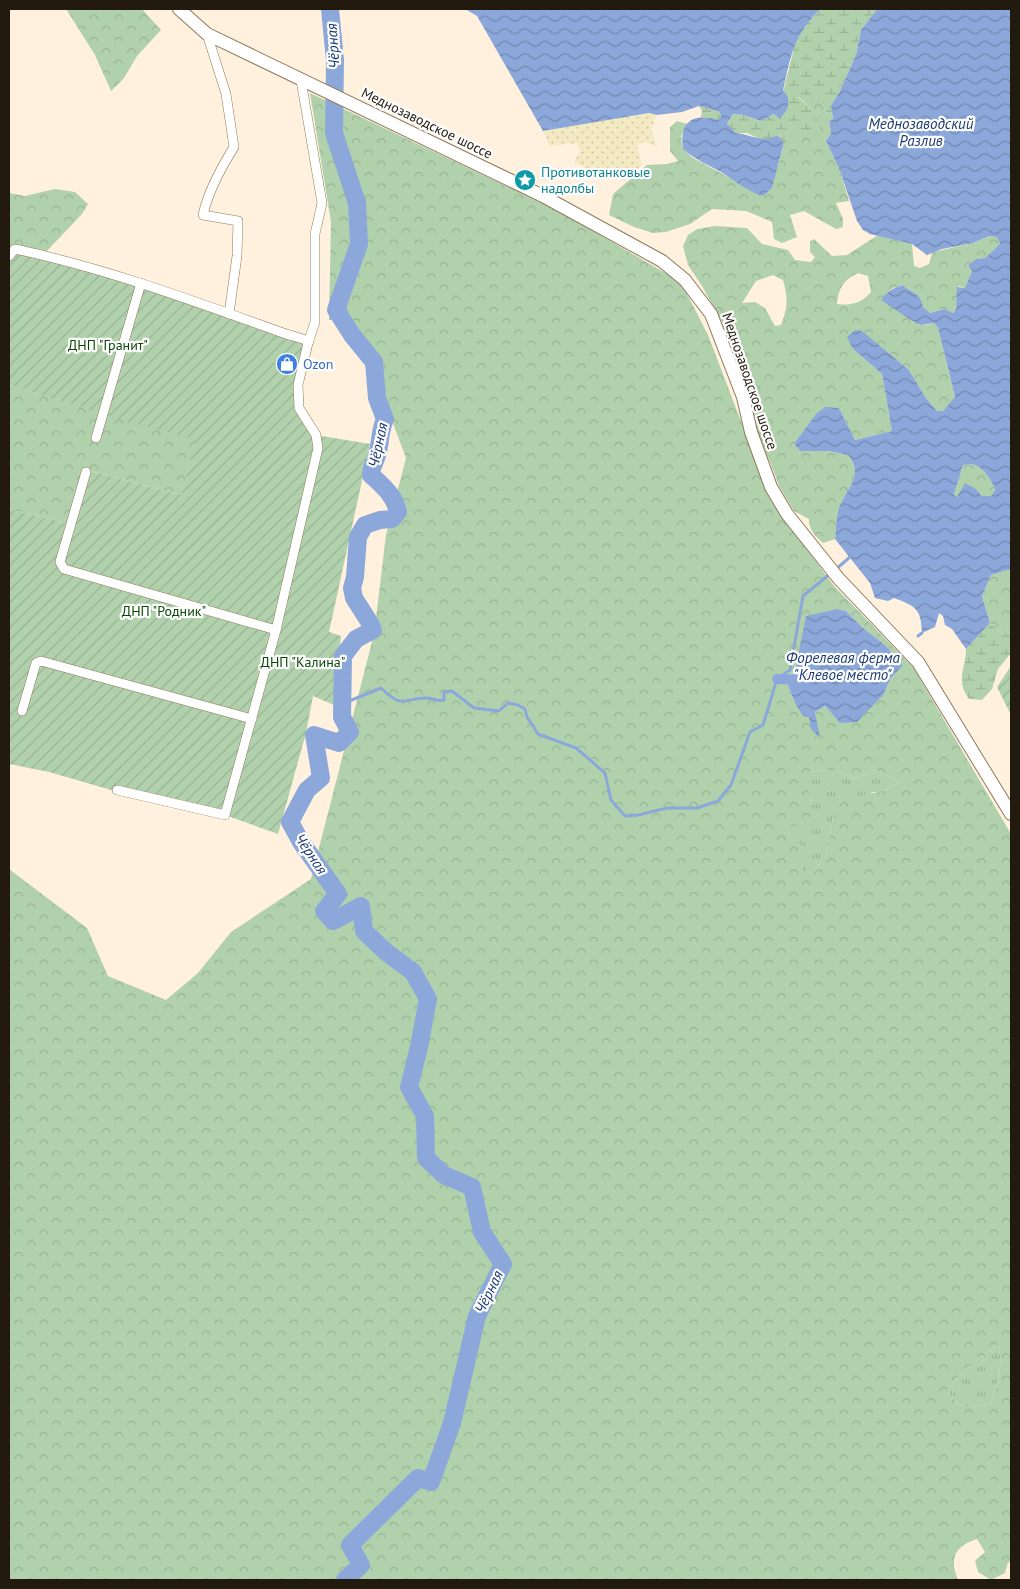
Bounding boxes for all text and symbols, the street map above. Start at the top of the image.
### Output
water label: Чёрная [321,23,344,69]
street label: Меднозаводское шоссе [358,83,496,163]
water label: Меднозаводский Разлив [869,114,974,150]
place label: Противотанковые надолбы [541,163,650,197]
place icon: Противотанковые надолбы [513,168,537,192]
street label: Меднозаводское шоссе [718,310,782,452]
park label: ДНП "Гранит" [68,336,148,354]
shop icon: Ozon [275,352,299,376]
place label: Ozon [303,355,333,373]
water label: Чёрная [364,421,392,469]
park label: ДНП "Родник" [122,602,206,620]
water label: Форелевая ферма "Клевое место" [786,648,901,684]
park label: ДНП "Калина" [261,653,345,671]
water label: Чёрная [291,830,332,878]
water label: Чёрная [470,1267,507,1316]

